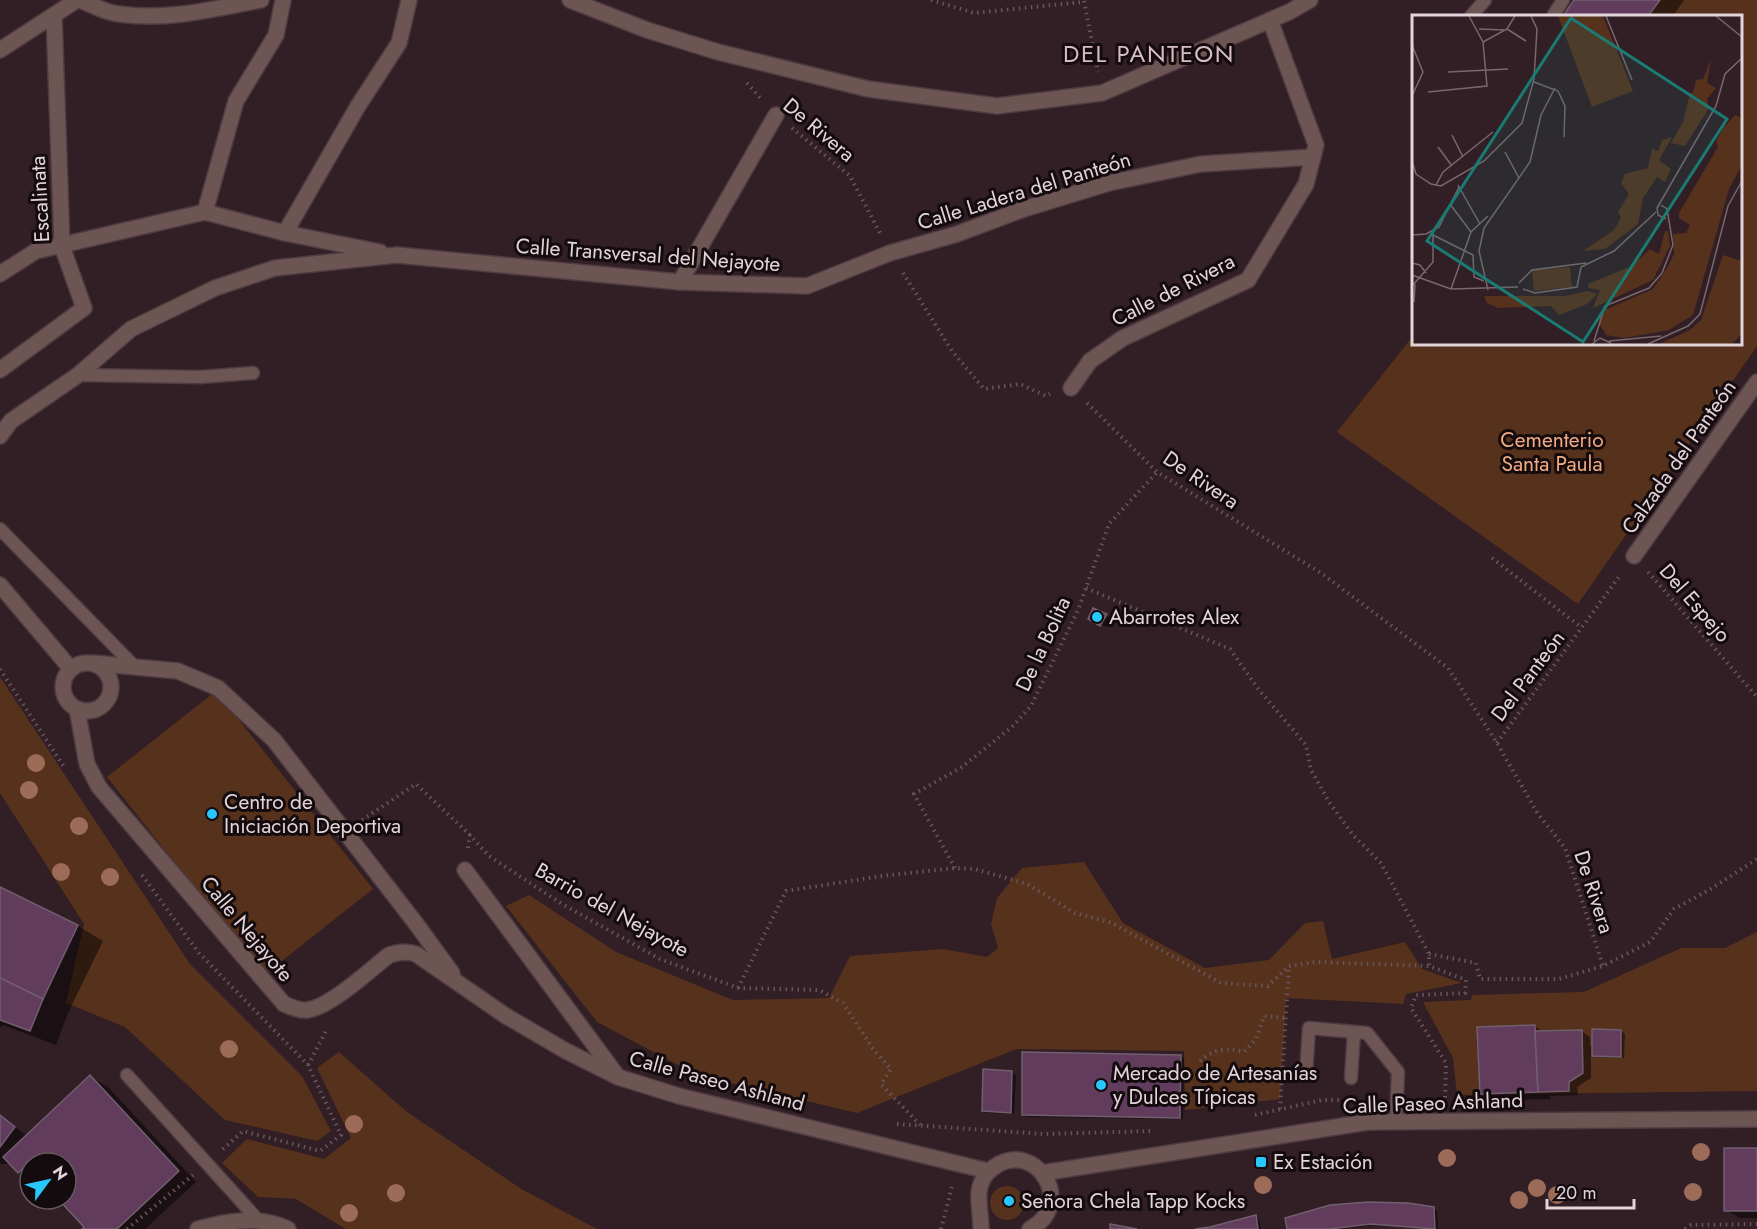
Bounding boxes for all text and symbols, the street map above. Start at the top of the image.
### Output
inset map [1412,15,1742,345]
district label: DEL PANTEON [1063,36,1235,71]
street label: De Rivera [777,91,861,169]
street label: Calle Ladera del Panteón [914,144,1134,238]
street label: Escalinata [23,155,57,243]
street label: Calle Transversal del Nejayote [515,231,781,279]
street label: Calle de Rivera [1106,246,1240,334]
street label: Calzada del Panteón [1615,374,1743,540]
park label: Cementerio Santa Paula [1500,425,1604,479]
street label: De Rivera [1157,444,1245,516]
street label: Del Espejo [1652,557,1738,649]
street label: De la Bolita [1008,592,1078,696]
place label: Abarrotes Alex [1109,602,1239,632]
marker: Abarrotes Alex [1090,610,1104,624]
street label: Del Panteón [1484,624,1572,728]
place label: Centro de Iniciación Deportiva [224,787,401,841]
marker: Centro de Iniciación Deportiva [205,807,219,821]
street label: De Rivera [1566,847,1622,937]
street label: Barrio del Nejayote [530,855,695,965]
street label: Calle Nejayote [194,870,300,989]
street label: Calle Paseo Ashland [626,1043,808,1119]
place label: Mercado de Artesanías y Dulces Típicas [1113,1058,1317,1112]
marker: Mercado de Artesanías y Dulces Típicas [1094,1078,1108,1092]
street label: Calle Paseo Ashland [1342,1085,1524,1121]
place label: Ex Estación [1273,1147,1373,1177]
north arrow [18,1151,78,1211]
marker: Ex Estación [1254,1155,1268,1169]
text: N [47,1162,73,1185]
scale bar [1547,1172,1634,1210]
text: 20 m [1556,1180,1596,1206]
place label: Señora Chela Tapp Kocks [1021,1186,1245,1216]
marker: Señora Chela Tapp Kocks [1002,1194,1016,1208]

